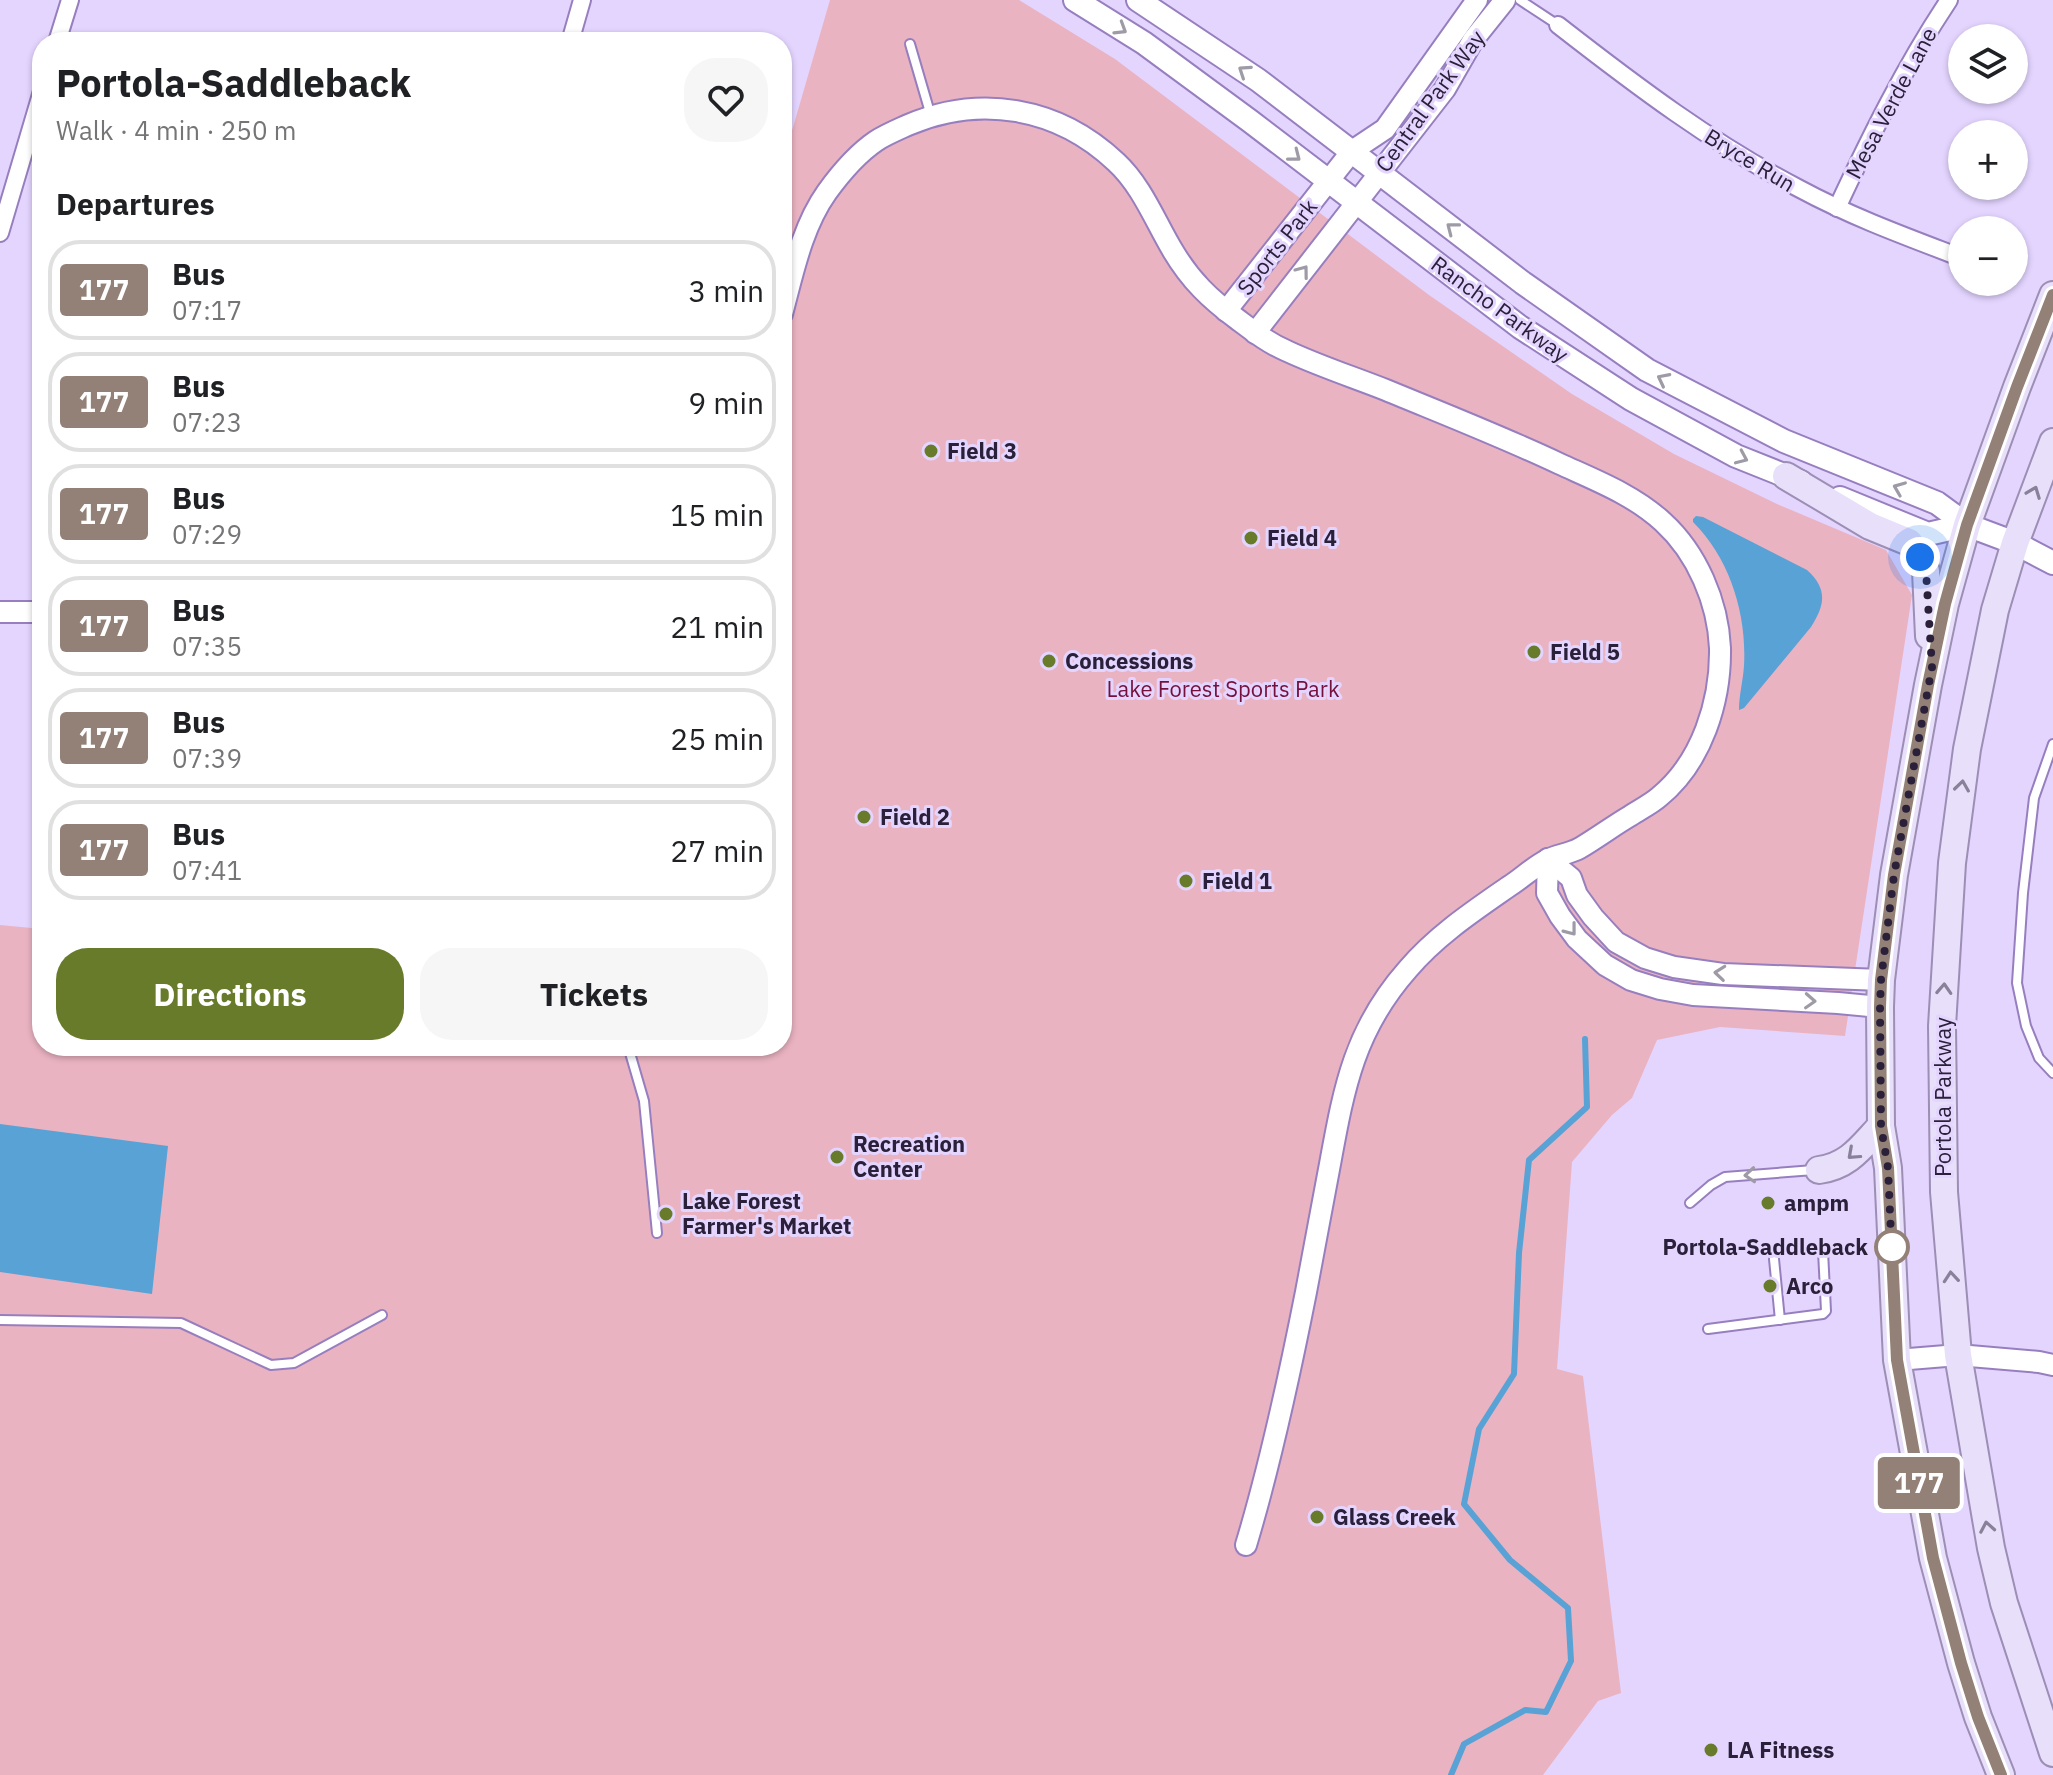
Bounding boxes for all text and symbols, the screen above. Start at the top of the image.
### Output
one-way arrow [1112,19,1127,34]
street label: Mesa Verde Lane [1838,22,1943,184]
street label: Central Park Way [1368,24,1491,177]
map controls [1948,24,2028,296]
button: layers [1948,24,2028,104]
text: Portola-Saddleback [56,58,411,107]
button: heart [684,58,768,142]
one-way arrow [1239,66,1253,81]
text: Walk · 4 min · 250 m [56,113,296,147]
button: + [1948,120,2028,200]
street label: Bryce Run [1700,121,1801,198]
one-way arrow [1286,147,1301,161]
text: Departures [56,184,215,223]
street label: Sports Park [1230,192,1323,301]
button: − [1948,216,2028,296]
one-way arrow [1446,223,1461,237]
street label: Rancho Parkway [1426,249,1575,368]
text: Bus [172,254,225,293]
one-way arrow [1293,265,1307,280]
text: 177 [79,271,129,308]
text: 3 min [688,271,764,310]
text: 07:17 [172,293,242,327]
text: Bus [172,366,225,405]
one-way arrow [1657,373,1672,388]
text: 177 [79,383,129,420]
text: 9 min [688,383,764,422]
text: 07:23 [172,405,242,439]
place label: Field 3 [947,436,1017,465]
marker: Field 3 [922,442,940,460]
one-way arrow [1734,448,1748,464]
text: Bus [172,478,225,517]
one-way arrow [1893,481,1907,497]
one-way arrow [2024,486,2041,500]
text: 177 [79,495,129,532]
text: 15 min [670,495,764,534]
text: 07:29 [172,517,242,551]
place label: Field 4 [1267,523,1337,552]
marker: Field 4 [1242,529,1260,547]
your location [1900,537,1940,577]
text: Bus [172,590,225,629]
text: 177 [79,607,129,644]
text: 21 min [670,607,764,646]
text: 07:35 [172,629,242,663]
place label: Field 5 [1550,637,1620,666]
marker: Field 5 [1525,643,1543,661]
place label: Concessions [1065,646,1193,675]
marker: Concessions [1040,652,1058,670]
park label: Lake Forest Sports Park [1106,674,1340,703]
text: Bus [172,702,225,741]
text: 177 [79,719,129,756]
text: 25 min [670,719,764,758]
text: 07:39 [172,741,242,775]
one-way arrow [1954,779,1971,792]
place label: Field 2 [880,802,950,831]
marker: Field 2 [855,808,873,826]
text: Bus [172,814,225,853]
text: 177 [79,831,129,868]
text: 27 min [670,831,764,870]
text: 07:41 [172,853,242,887]
place label: Field 1 [1202,866,1272,895]
marker: Field 1 [1177,872,1195,890]
one-way arrow [1562,921,1576,936]
button: Directions [56,948,404,1040]
button: Tickets [420,948,768,1040]
one-way arrow [1713,964,1726,981]
one-way arrow [1935,982,1952,995]
one-way arrow [1804,993,1817,1010]
street label: Portola Parkway [1928,1017,1957,1177]
place label: Recreation Center [853,1129,965,1183]
one-way arrow [1848,1144,1863,1158]
marker: Recreation Center [828,1148,846,1166]
one-way arrow [1743,1166,1756,1183]
place label: Lake Forest Farmer's Market [682,1186,851,1240]
place label: ampm [1784,1188,1849,1217]
marker: ampm [1759,1194,1777,1212]
marker: Lake Forest Farmer's Market [657,1205,675,1223]
marker: Portola-Saddleback [1875,1230,1909,1264]
place label: Portola-Saddleback [1662,1232,1868,1261]
one-way arrow [1943,1270,1960,1283]
place label: Arco [1786,1271,1834,1300]
marker: Arco [1761,1277,1779,1295]
line badge: 177 [1873,1457,1965,1509]
text: 177 [1894,1464,1944,1501]
place label: Glass Creek [1333,1502,1456,1531]
marker: Glass Creek [1308,1508,1326,1526]
one-way arrow [1980,1520,1997,1534]
place label: LA Fitness [1727,1735,1834,1764]
marker: LA Fitness [1702,1741,1720,1759]

